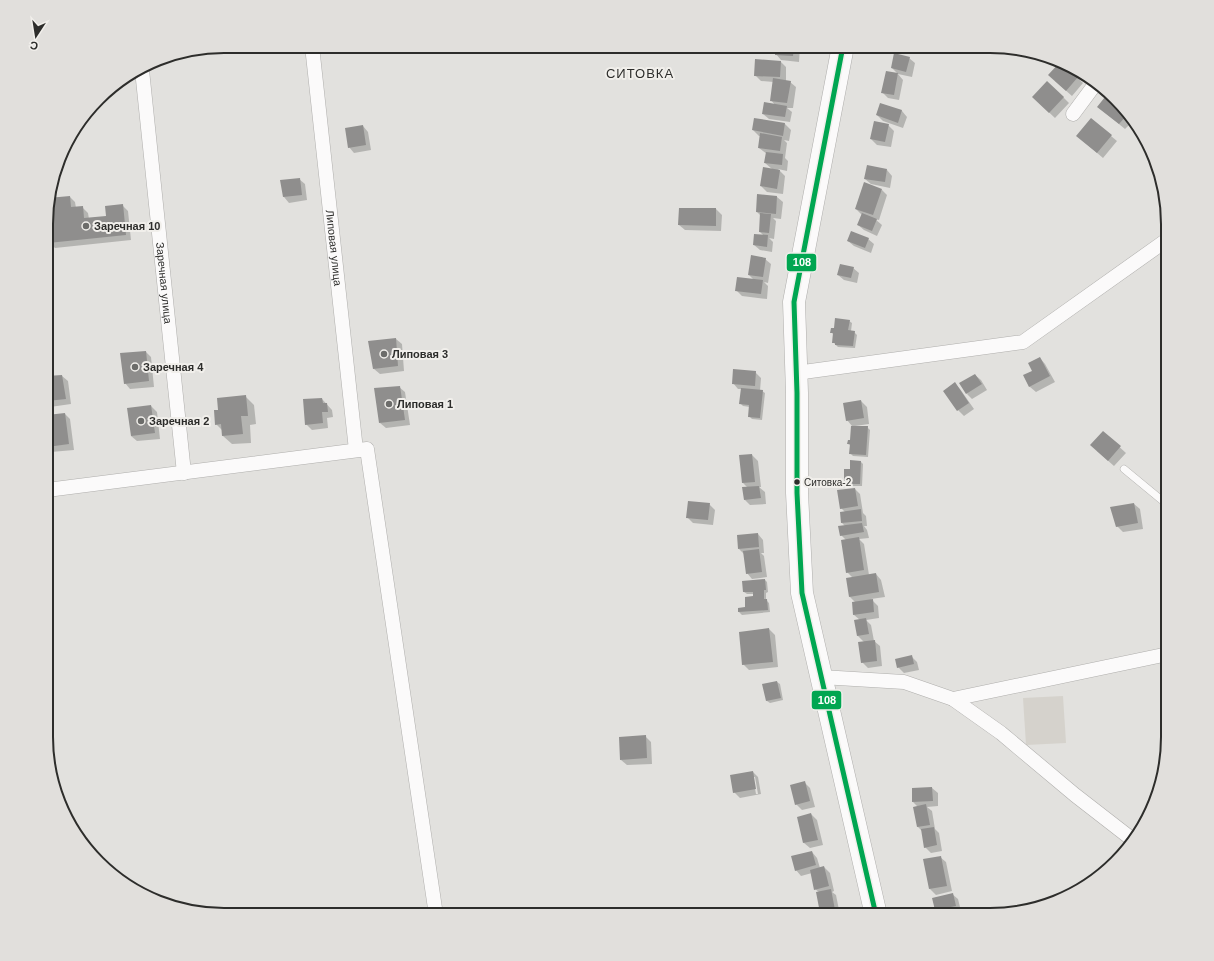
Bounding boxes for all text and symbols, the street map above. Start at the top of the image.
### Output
north arrow [16,16,56,56]
text: С [29,39,39,52]
district label: СИТОВКА [606,66,674,81]
street label: Липовая улица [324,209,344,287]
place label: Заречная 10 [94,220,160,232]
marker: Заречная 10 [81,221,91,231]
street label: Заречная улица [154,241,174,325]
line badge: 108 [786,253,817,272]
text: 108 [793,256,811,268]
place label: Липовая 3 [392,348,448,360]
marker: Липовая 3 [379,349,389,359]
place label: Заречная 4 [143,361,204,373]
marker: Заречная 4 [130,362,140,372]
place label: Липовая 1 [397,398,453,410]
marker: Липовая 1 [384,399,394,409]
place label: Заречная 2 [149,415,209,427]
marker: Заречная 2 [136,416,146,426]
marker: Ситовка-2 [792,477,802,487]
place label: Ситовка-2 [804,477,852,488]
line badge: 108 [811,690,842,710]
text: 108 [818,694,836,706]

